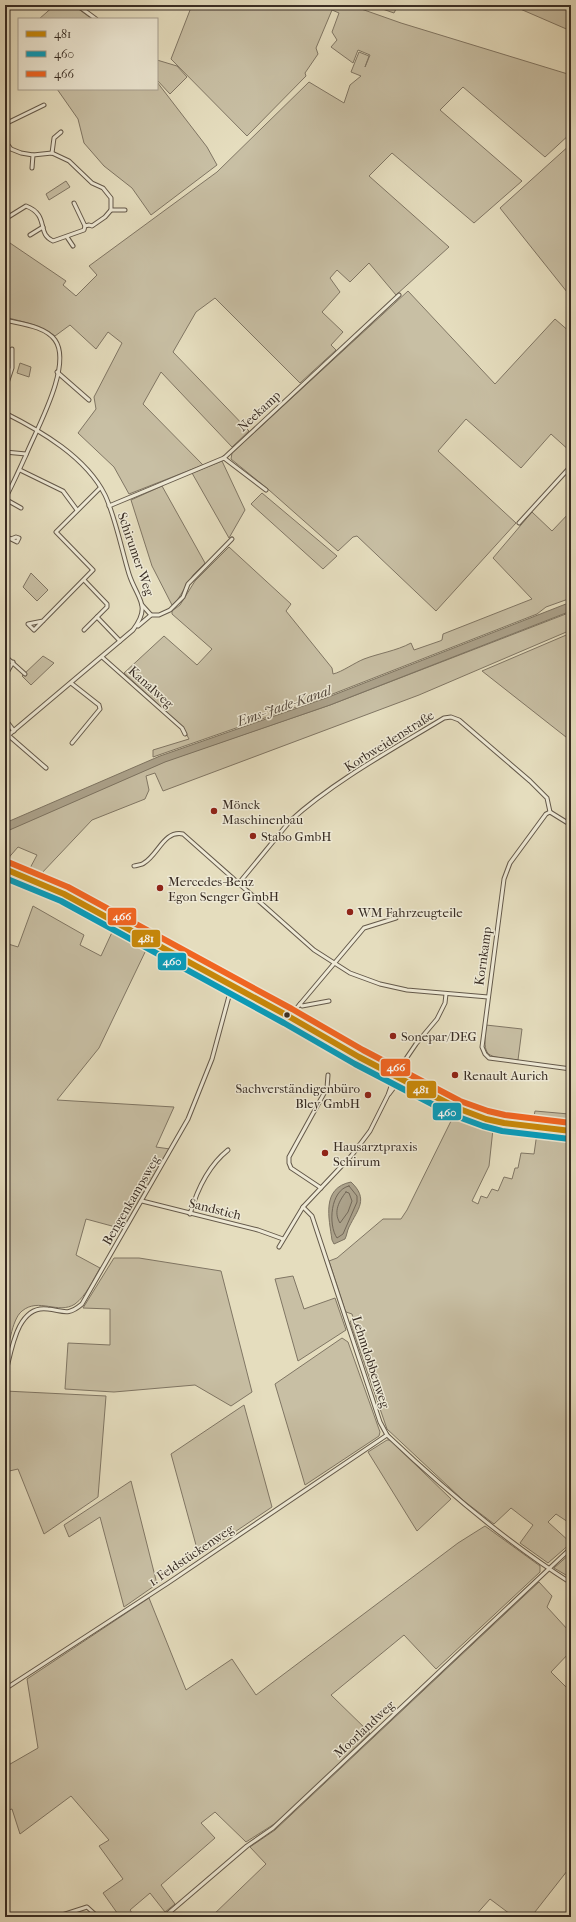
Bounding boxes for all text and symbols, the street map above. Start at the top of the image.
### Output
legend [18,18,158,90]
text: 481 [54,27,71,41]
text: 460 [54,47,74,61]
text: 466 [54,67,75,81]
street label: Neekamp [235,387,283,435]
street label: Schirumer Weg [115,510,158,599]
street label: Kanalweg [125,663,177,712]
water label: Ems-Jade-Kanal [234,681,335,730]
street label: Korbweidenstraße [341,707,437,775]
place label: Mönck Maschinenbau [222,797,304,827]
marker: Mönck Maschinenbau [209,806,219,816]
place label: Stabo GmbH [261,829,331,844]
marker: Stabo GmbH [248,831,258,841]
place label: Mercedes-Benz Egon Senger GmbH [168,874,279,904]
marker: Mercedes-Benz Egon Senger GmbH [155,883,165,893]
place label: WM Fahrzeugteile [357,905,463,920]
line badge: 466 [107,907,137,926]
marker: WM Fahrzeugteile [345,907,355,917]
text: 466 [112,910,132,923]
street label: Kornkamp [471,926,495,986]
line badge: 481 [131,929,161,948]
text: 481 [137,932,154,945]
line badge: 460 [157,952,187,971]
text: 460 [162,955,181,968]
unlabelled marker [282,1010,292,1020]
place label: Sonepar/DEG [401,1029,477,1044]
marker: Sonepar/DEG [388,1031,398,1041]
line badge: 466 [380,1058,411,1077]
text: 466 [386,1061,406,1074]
place label: Renault Aurich [463,1068,549,1083]
marker: Renault Aurich [450,1070,460,1080]
line badge: 481 [406,1080,437,1099]
place label: Sachverständigenbüro Bley GmbH [236,1081,360,1111]
text: 481 [412,1083,429,1096]
marker: Sachverständigenbüro Bley GmbH [363,1090,373,1100]
line badge: 460 [432,1102,462,1121]
text: 460 [437,1106,456,1119]
place label: Hausarztpraxis Schirum [333,1139,417,1169]
marker: Hausarztpraxis Schirum [320,1148,330,1158]
street label: Bengenkampsweg [99,1151,163,1248]
street label: Sandstich [187,1195,243,1223]
street label: Lehmdobbenweg [349,1314,393,1411]
street label: 1. Feldstückenweg [146,1520,237,1589]
street label: Moorlandweg [331,1696,398,1761]

